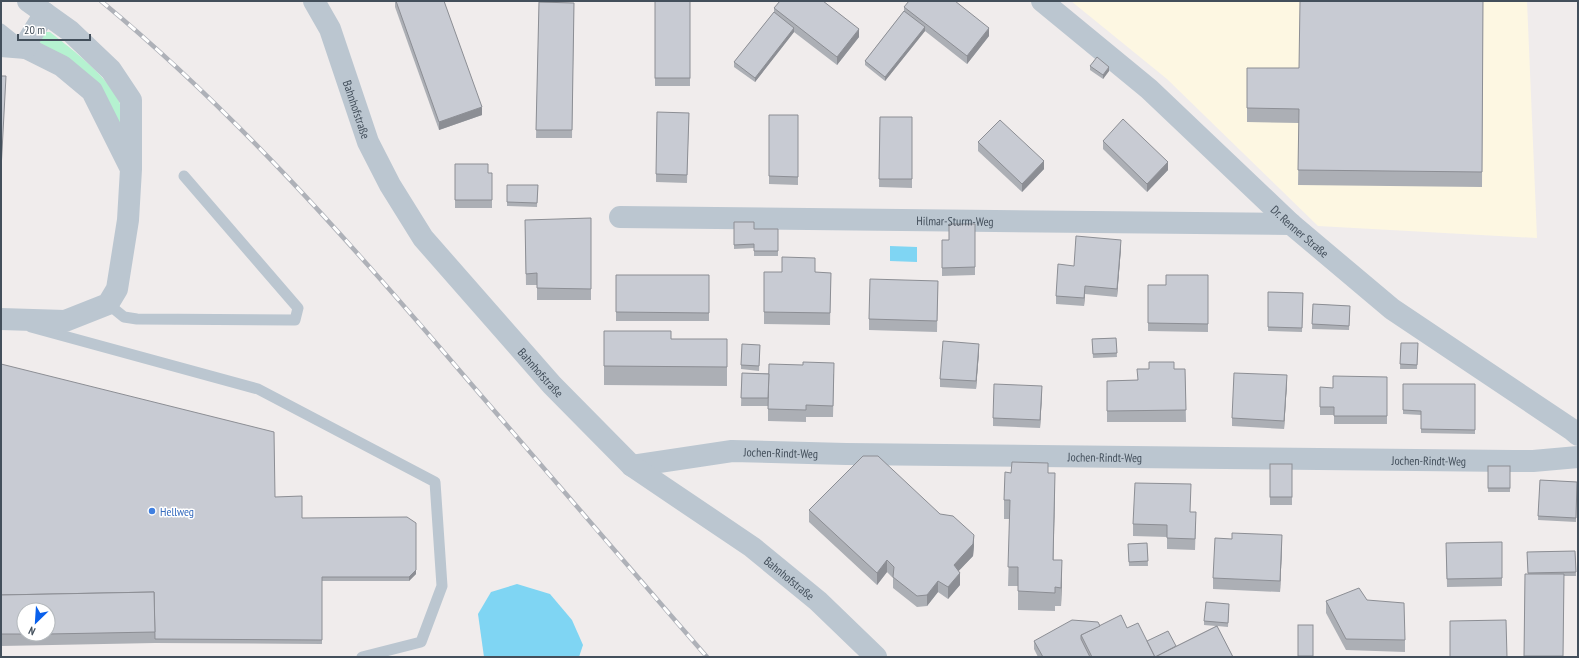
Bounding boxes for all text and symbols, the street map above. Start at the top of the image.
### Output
scale bar [18,16,90,42]
text: 20 m [24,22,45,37]
street label: Bahnhofstraße [340,78,374,141]
street label: Dr. Renner Straße [1268,202,1332,260]
street label: Hilmar-Sturm-Weg [916,213,994,228]
street label: Bahnhofstraße [515,345,567,400]
street label: Jochen-Rindt-Weg [742,444,818,461]
street label: Jochen-Rindt-Weg [1067,449,1142,465]
street label: Jochen-Rindt-Weg [1391,452,1466,468]
place label: Hellweg [160,504,194,519]
marker: Hellweg [147,506,157,516]
street label: Bahnhofstraße [761,553,818,603]
north arrow [16,602,56,642]
text: N [26,623,37,639]

